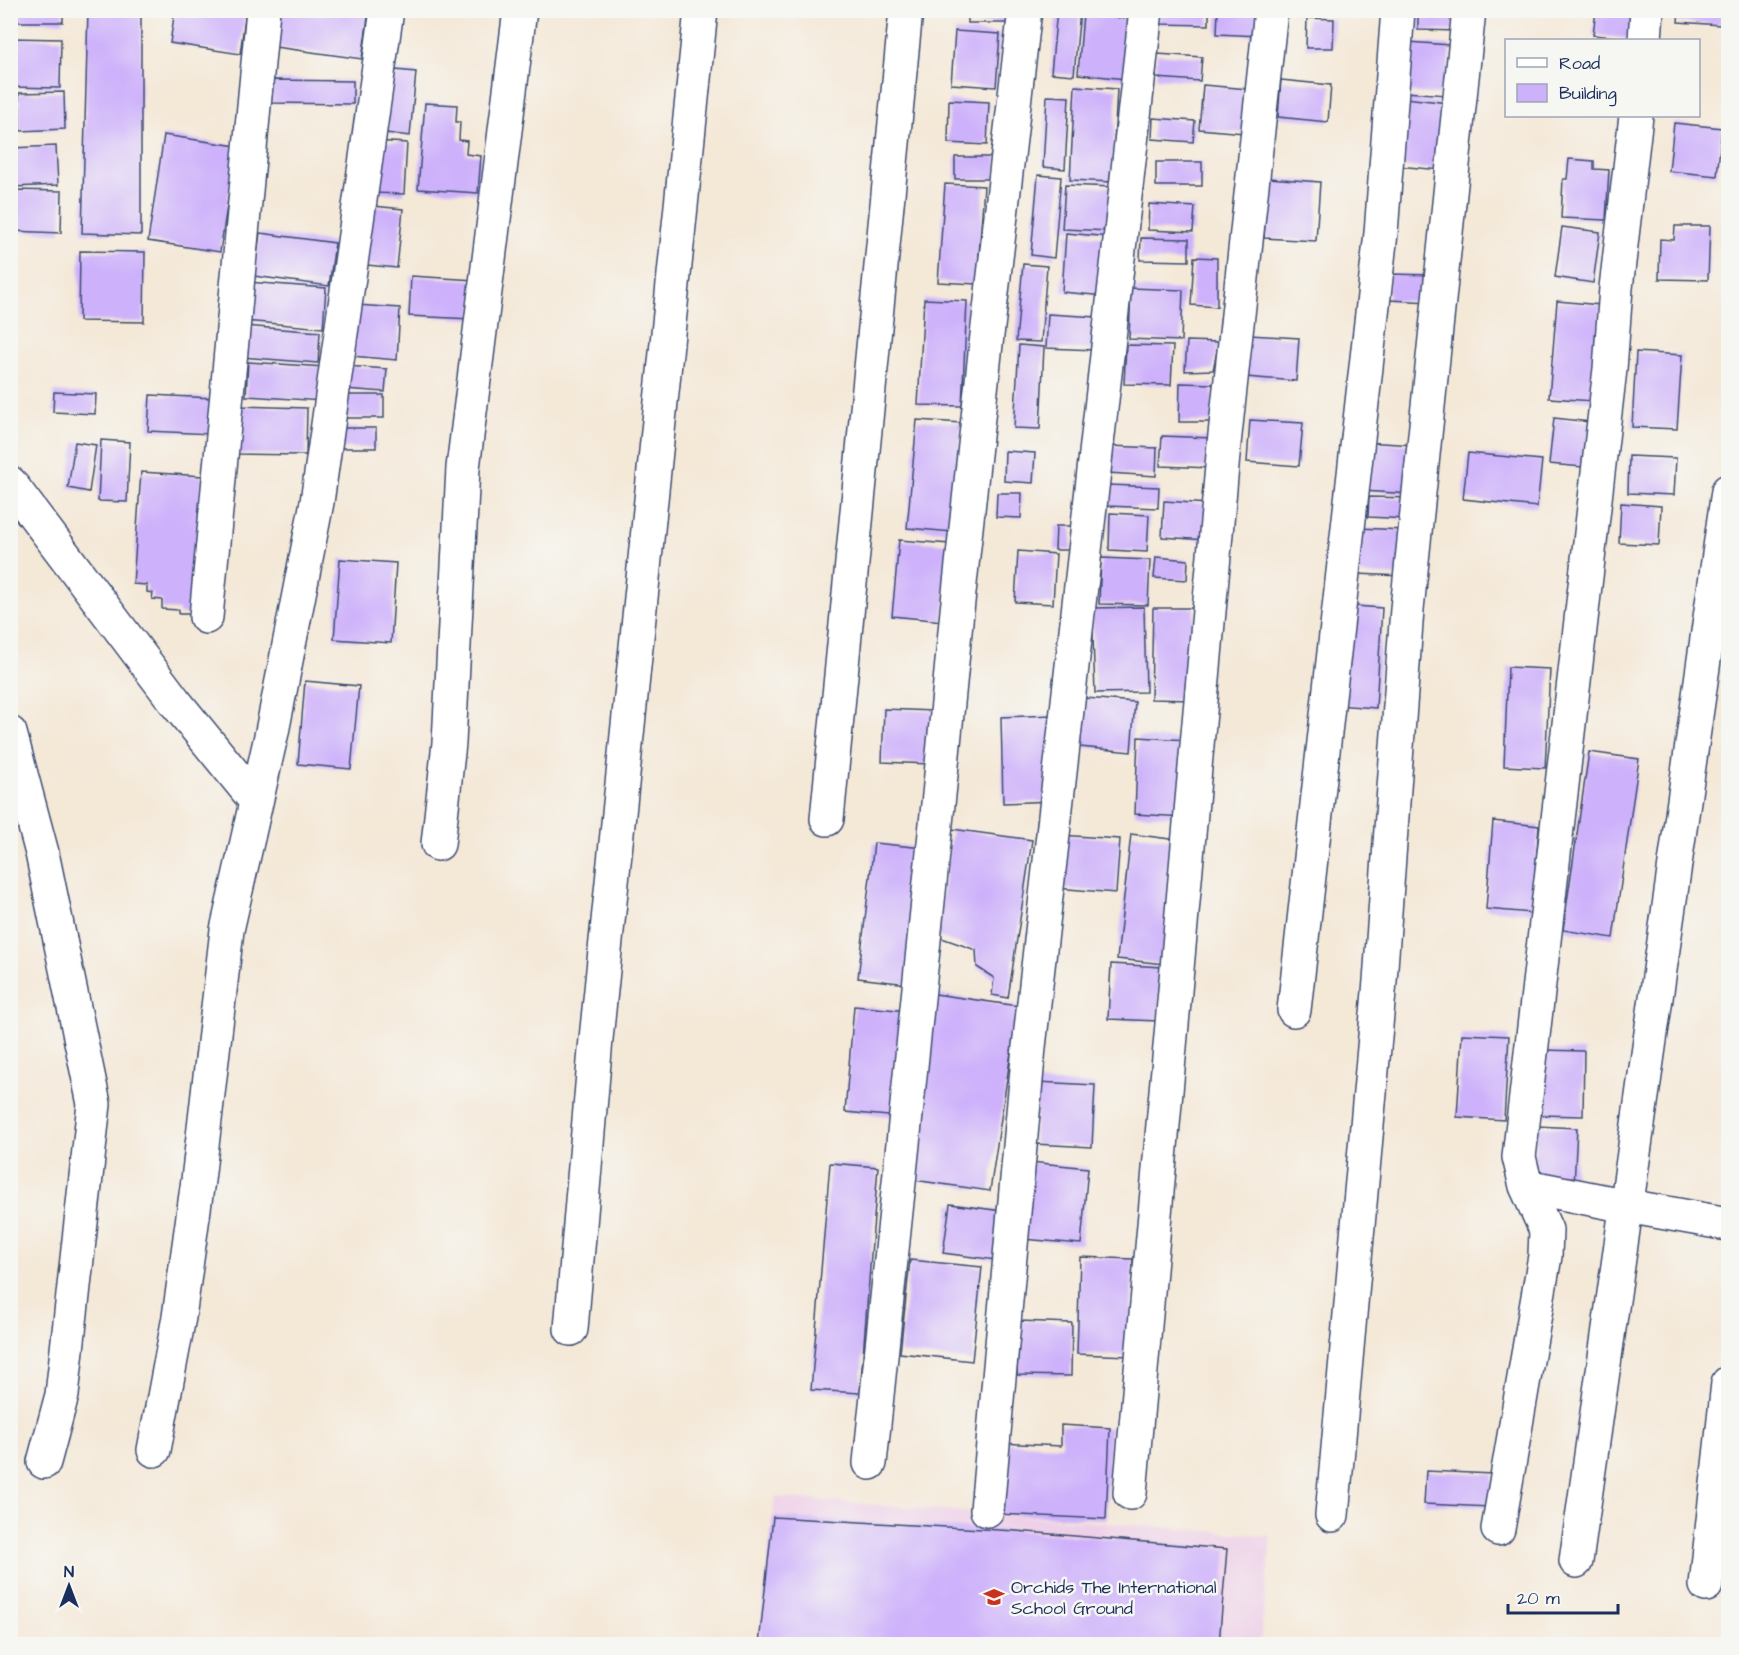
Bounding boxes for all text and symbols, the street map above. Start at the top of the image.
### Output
legend [1505,39,1700,117]
text: Road [1559,51,1600,76]
text: Building [1559,81,1617,107]
north arrow [39,1556,99,1616]
text: N [64,1561,74,1583]
place label: Orchids The International School Ground [1011,1575,1217,1621]
scale bar [1508,1577,1618,1615]
school or university icon: Orchids The International School Ground [982,1585,1006,1609]
text: 20 m [1517,1586,1560,1611]

